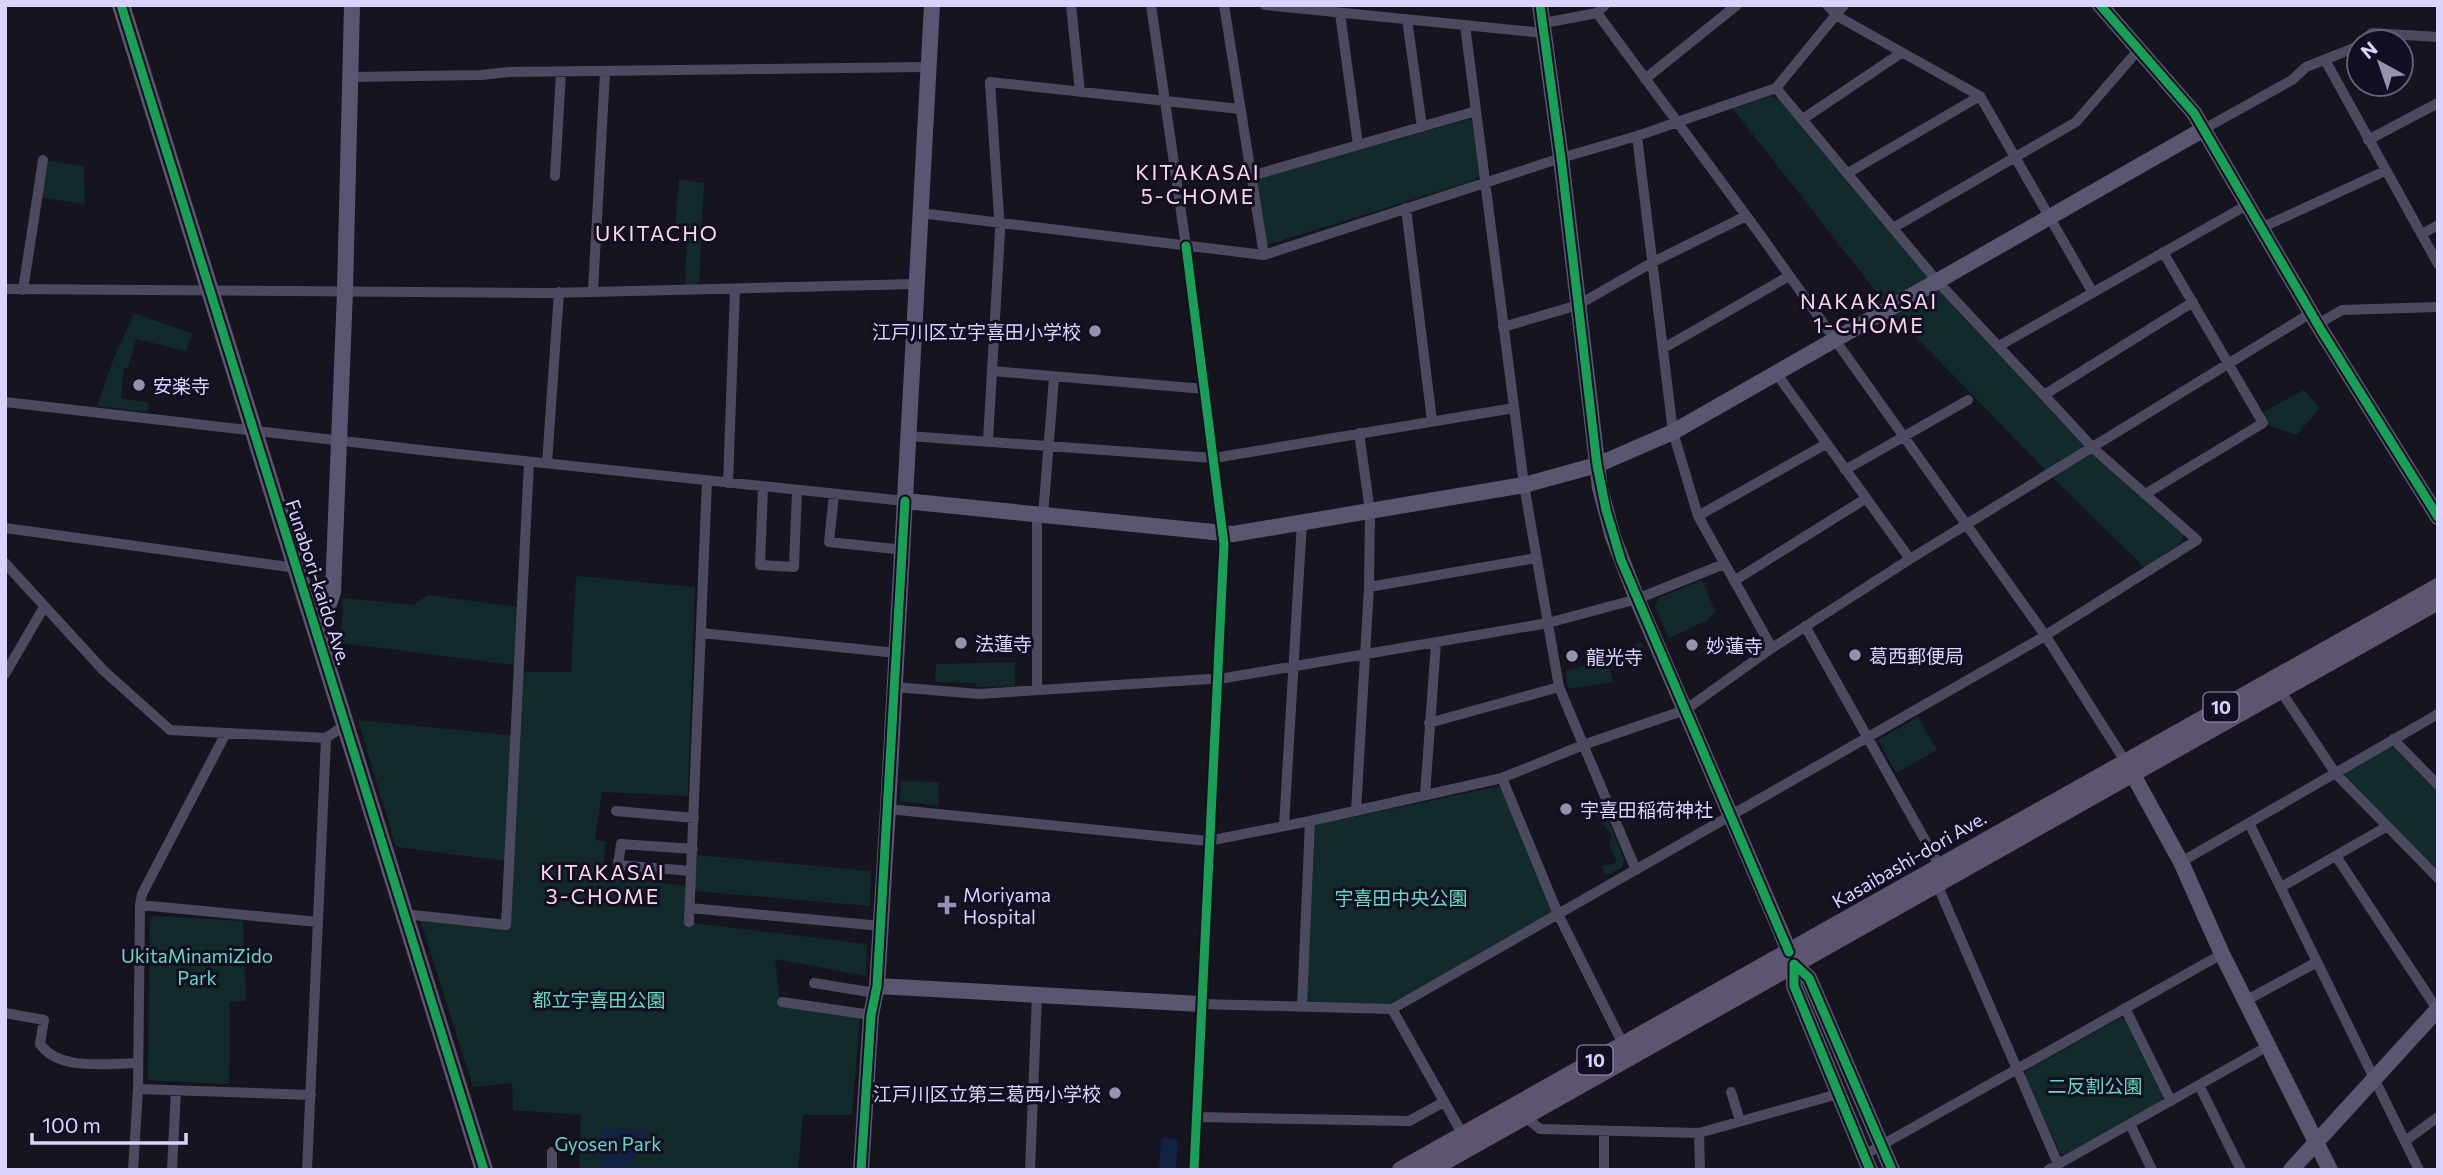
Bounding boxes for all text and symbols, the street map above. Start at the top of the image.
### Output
north arrow [2345,28,2415,98]
text: N [2356,36,2382,63]
district label: KITAKASAI 5-CHOME [1135,159,1261,208]
district label: UKITACHO [595,220,719,245]
district label: NAKAKASAI 1-CHOME [1800,288,1938,337]
place label: 江戸川区立宇喜田小学校 [872,320,1081,343]
marker: 江戸川区立宇喜田小学校 [1087,323,1103,339]
place label: 安楽寺 [153,374,210,397]
marker: 安楽寺 [131,377,147,393]
street label: Funabori-kaido Ave. [281,496,357,668]
place label: 法蓮寺 [975,632,1032,655]
place label: 妙蓮寺 [1706,634,1763,657]
marker: 法蓮寺 [953,635,969,651]
marker: 妙蓮寺 [1684,637,1700,653]
place label: 葛西郵便局 [1869,644,1964,667]
place label: 龍光寺 [1586,645,1643,668]
marker: 葛西郵便局 [1847,647,1863,663]
marker: 龍光寺 [1564,648,1580,664]
road number: 10 [2204,692,2238,722]
place label: 宇喜田稲荷神社 [1580,798,1713,821]
marker: 宇喜田稲荷神社 [1558,801,1574,817]
street label: Kasaibashi-dori Ave. [1828,805,1990,913]
district label: KITAKASAI 3-CHOME [540,859,666,908]
place label: Moriyama Hospital [963,883,1051,928]
park label: 宇喜田中央公園 [1334,886,1468,909]
marker: Moriyama Hospital [937,895,957,915]
park label: UkitaMinamiZido Park [121,944,273,989]
park label: 都立宇喜田公園 [532,988,666,1011]
road number: 10 [1578,1045,1612,1074]
park label: 二反割公園 [2047,1074,2143,1097]
place label: 江戸川区立第三葛西小学校 [873,1082,1101,1105]
marker: 江戸川区立第三葛西小学校 [1107,1085,1123,1101]
scale bar [32,1102,186,1146]
text: 100 m [42,1112,101,1137]
park label: Gyosen Park [554,1132,662,1155]

